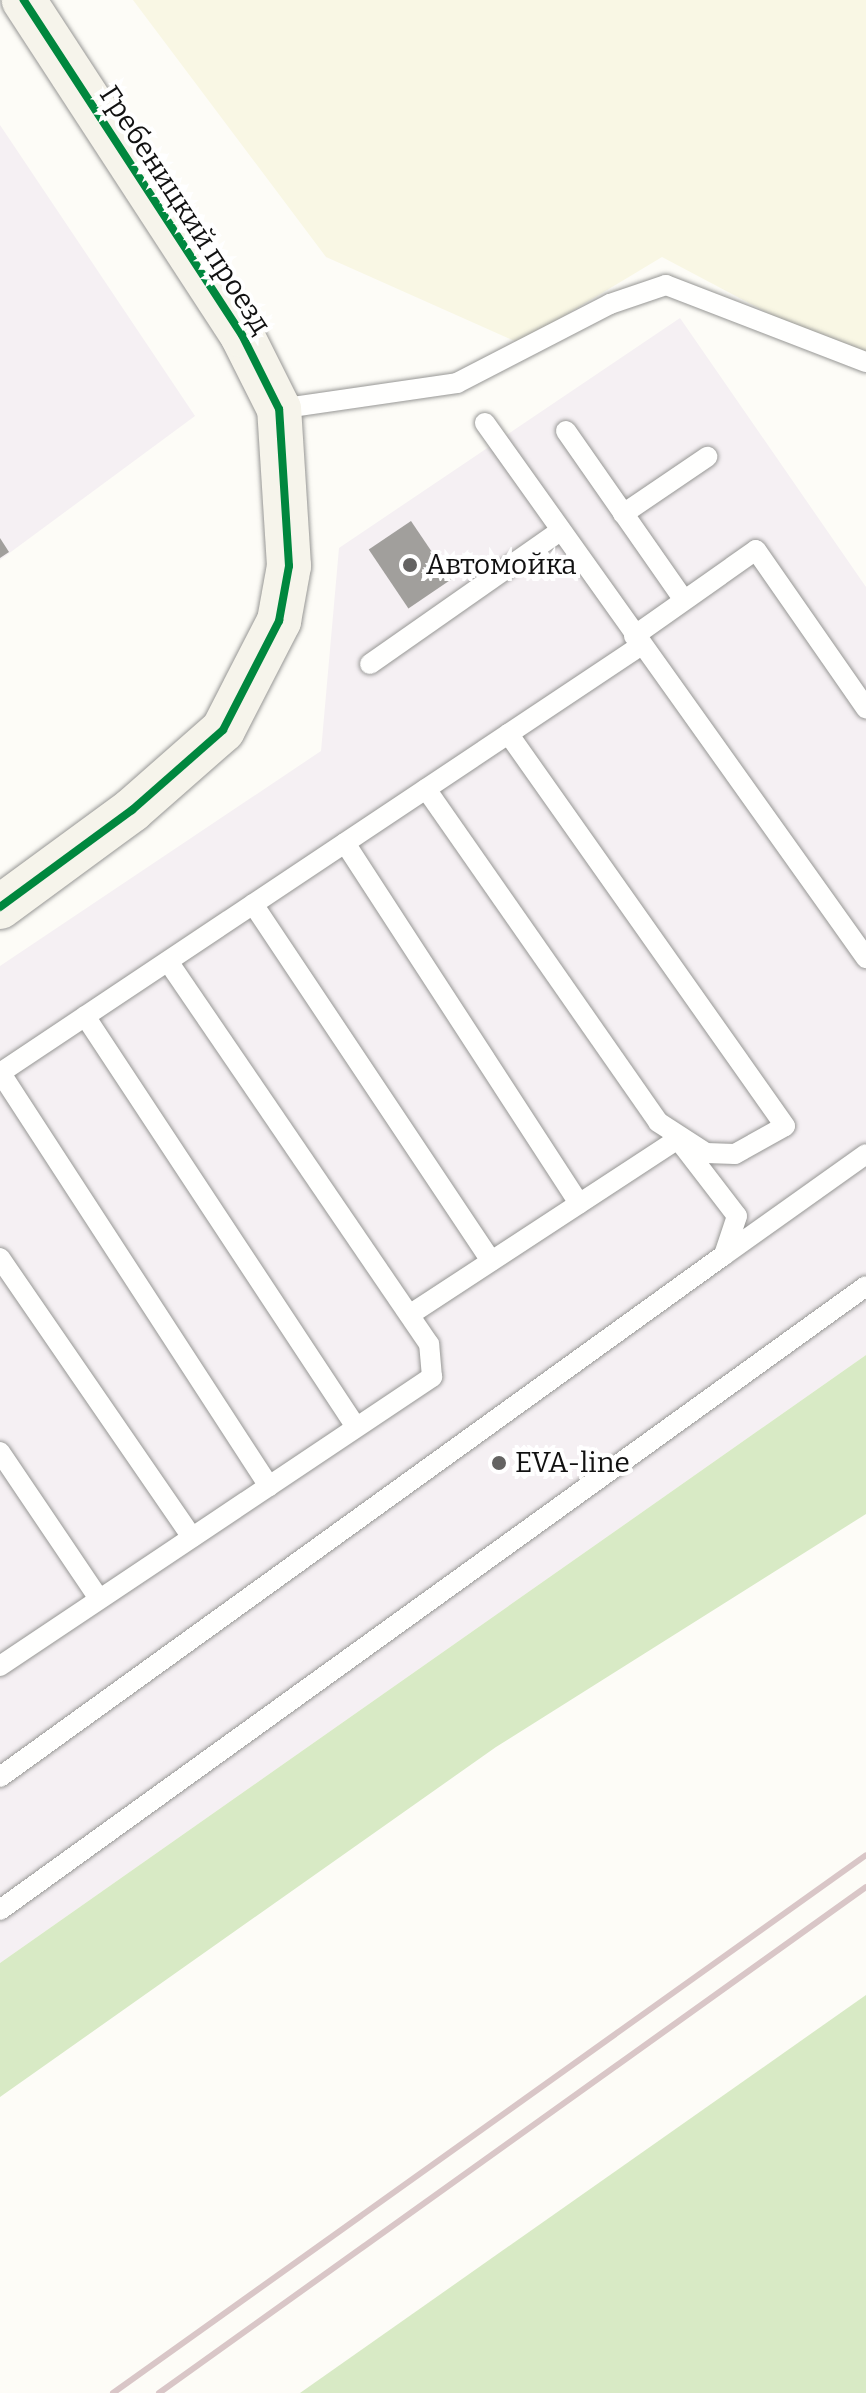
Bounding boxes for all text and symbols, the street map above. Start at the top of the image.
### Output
street label: Гребеницкий проезд [92,80,278,340]
place label: Автомойка [426,548,577,582]
marker: Автомойка [401,556,419,574]
place label: EVA-line [515,1446,630,1480]
marker: EVA-line [490,1454,508,1472]

